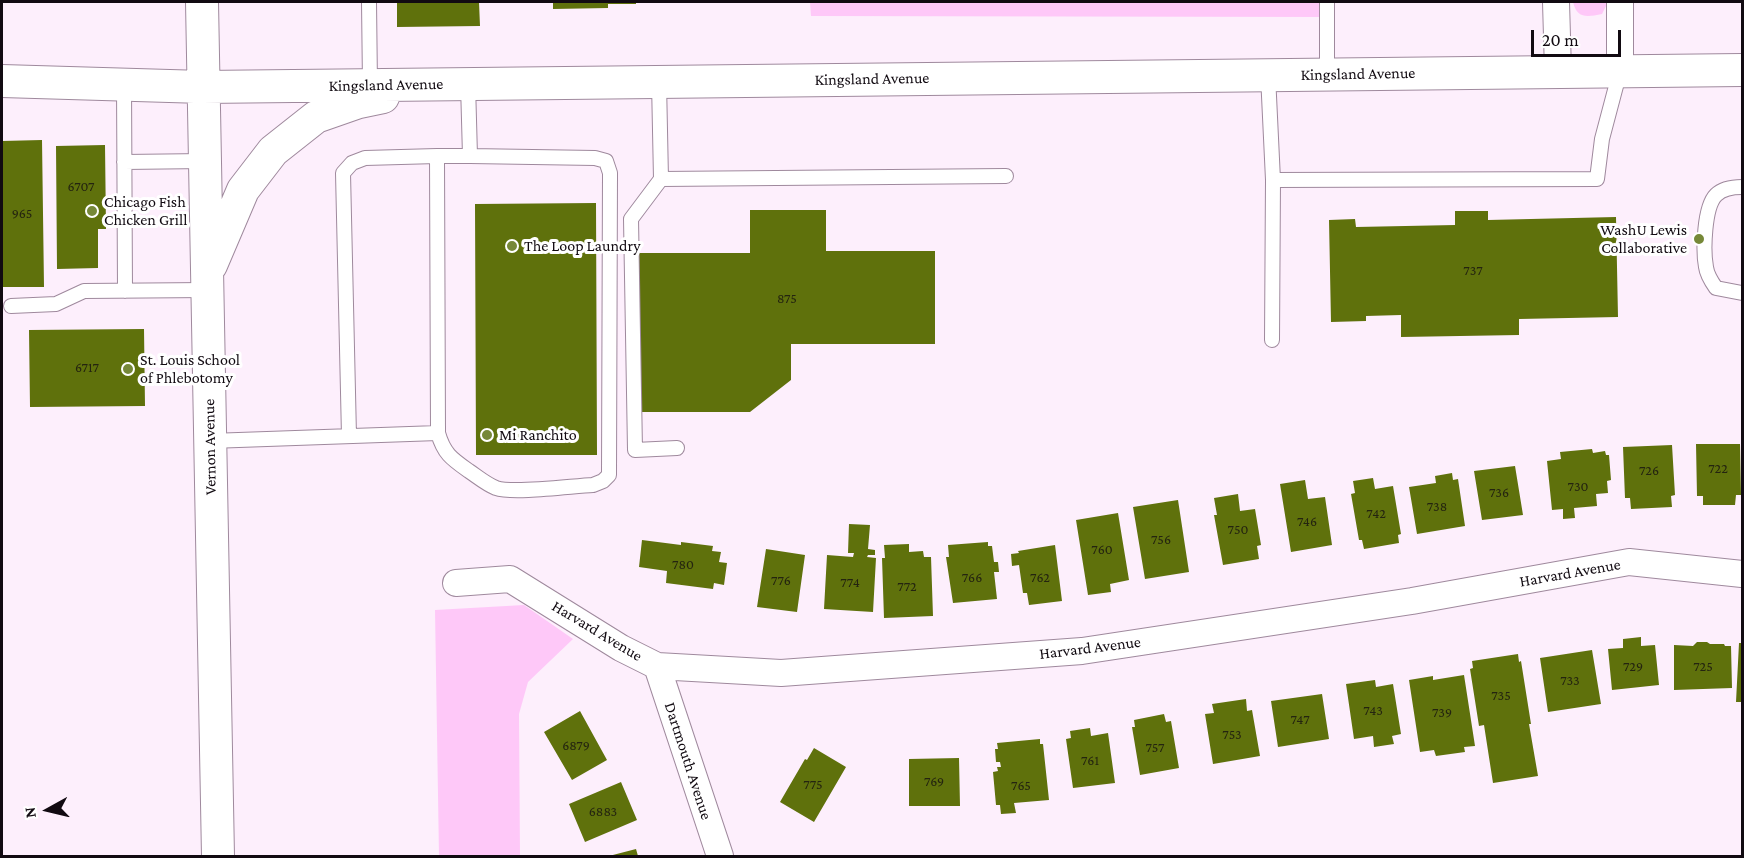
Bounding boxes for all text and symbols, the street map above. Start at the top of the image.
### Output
scale bar [1534,18,1624,56]
text: 20 m [1542,30,1579,50]
street label: Kingsland Avenue [1301,63,1415,85]
street label: Kingsland Avenue [815,68,929,90]
street label: Kingsland Avenue [329,74,443,96]
house number: 6707 [68,179,94,195]
place label: Chicago Fish Chicken Grill [104,192,187,230]
marker: Chicago Fish Chicken Grill [85,204,99,218]
house number: 965 [12,206,32,222]
place label: WashU Lewis Collaborative [1600,220,1687,258]
marker: WashU Lewis Collaborative [1692,232,1706,246]
place label: The Loop Laundry [524,236,641,256]
marker: The Loop Laundry [505,239,519,253]
house number: 737 [1463,263,1483,279]
house number: 875 [777,291,797,307]
place label: St. Louis School of Phlebotomy [140,350,240,388]
house number: 6717 [75,360,99,376]
marker: St. Louis School of Phlebotomy [121,362,135,376]
street label: Vernon Avenue [200,399,220,495]
place label: Mi Ranchito [499,425,577,445]
marker: Mi Ranchito [480,428,494,442]
house number: 722 [1708,461,1728,477]
house number: 726 [1639,463,1659,479]
house number: 730 [1568,479,1588,495]
house number: 736 [1489,485,1509,501]
house number: 738 [1427,499,1447,515]
house number: 742 [1366,506,1386,522]
house number: 746 [1297,514,1317,530]
house number: 750 [1228,522,1248,538]
house number: 756 [1151,532,1171,548]
house number: 760 [1091,542,1113,558]
street label: Harvard Avenue [1518,555,1622,591]
house number: 780 [672,557,694,573]
house number: 766 [962,570,982,586]
house number: 762 [1030,570,1050,586]
house number: 776 [771,573,791,589]
house number: 774 [840,575,860,591]
house number: 772 [897,579,917,595]
street label: Harvard Avenue [548,596,646,666]
street label: Harvard Avenue [1038,632,1142,664]
house number: 729 [1623,659,1643,675]
house number: 725 [1693,659,1713,675]
house number: 733 [1560,673,1580,689]
house number: 735 [1491,688,1511,704]
street label: Dartmouth Avenue [660,700,716,822]
house number: 743 [1363,703,1383,719]
house number: 739 [1432,705,1452,721]
house number: 747 [1290,712,1310,728]
house number: 753 [1222,727,1242,743]
house number: 6879 [562,738,590,754]
house number: 757 [1146,740,1164,756]
house number: 761 [1081,753,1099,769]
house number: 769 [924,774,944,790]
house number: 775 [803,777,823,793]
house number: 765 [1011,778,1031,794]
north arrow [18,780,78,840]
house number: 6883 [589,804,617,820]
text: N [21,806,39,819]

